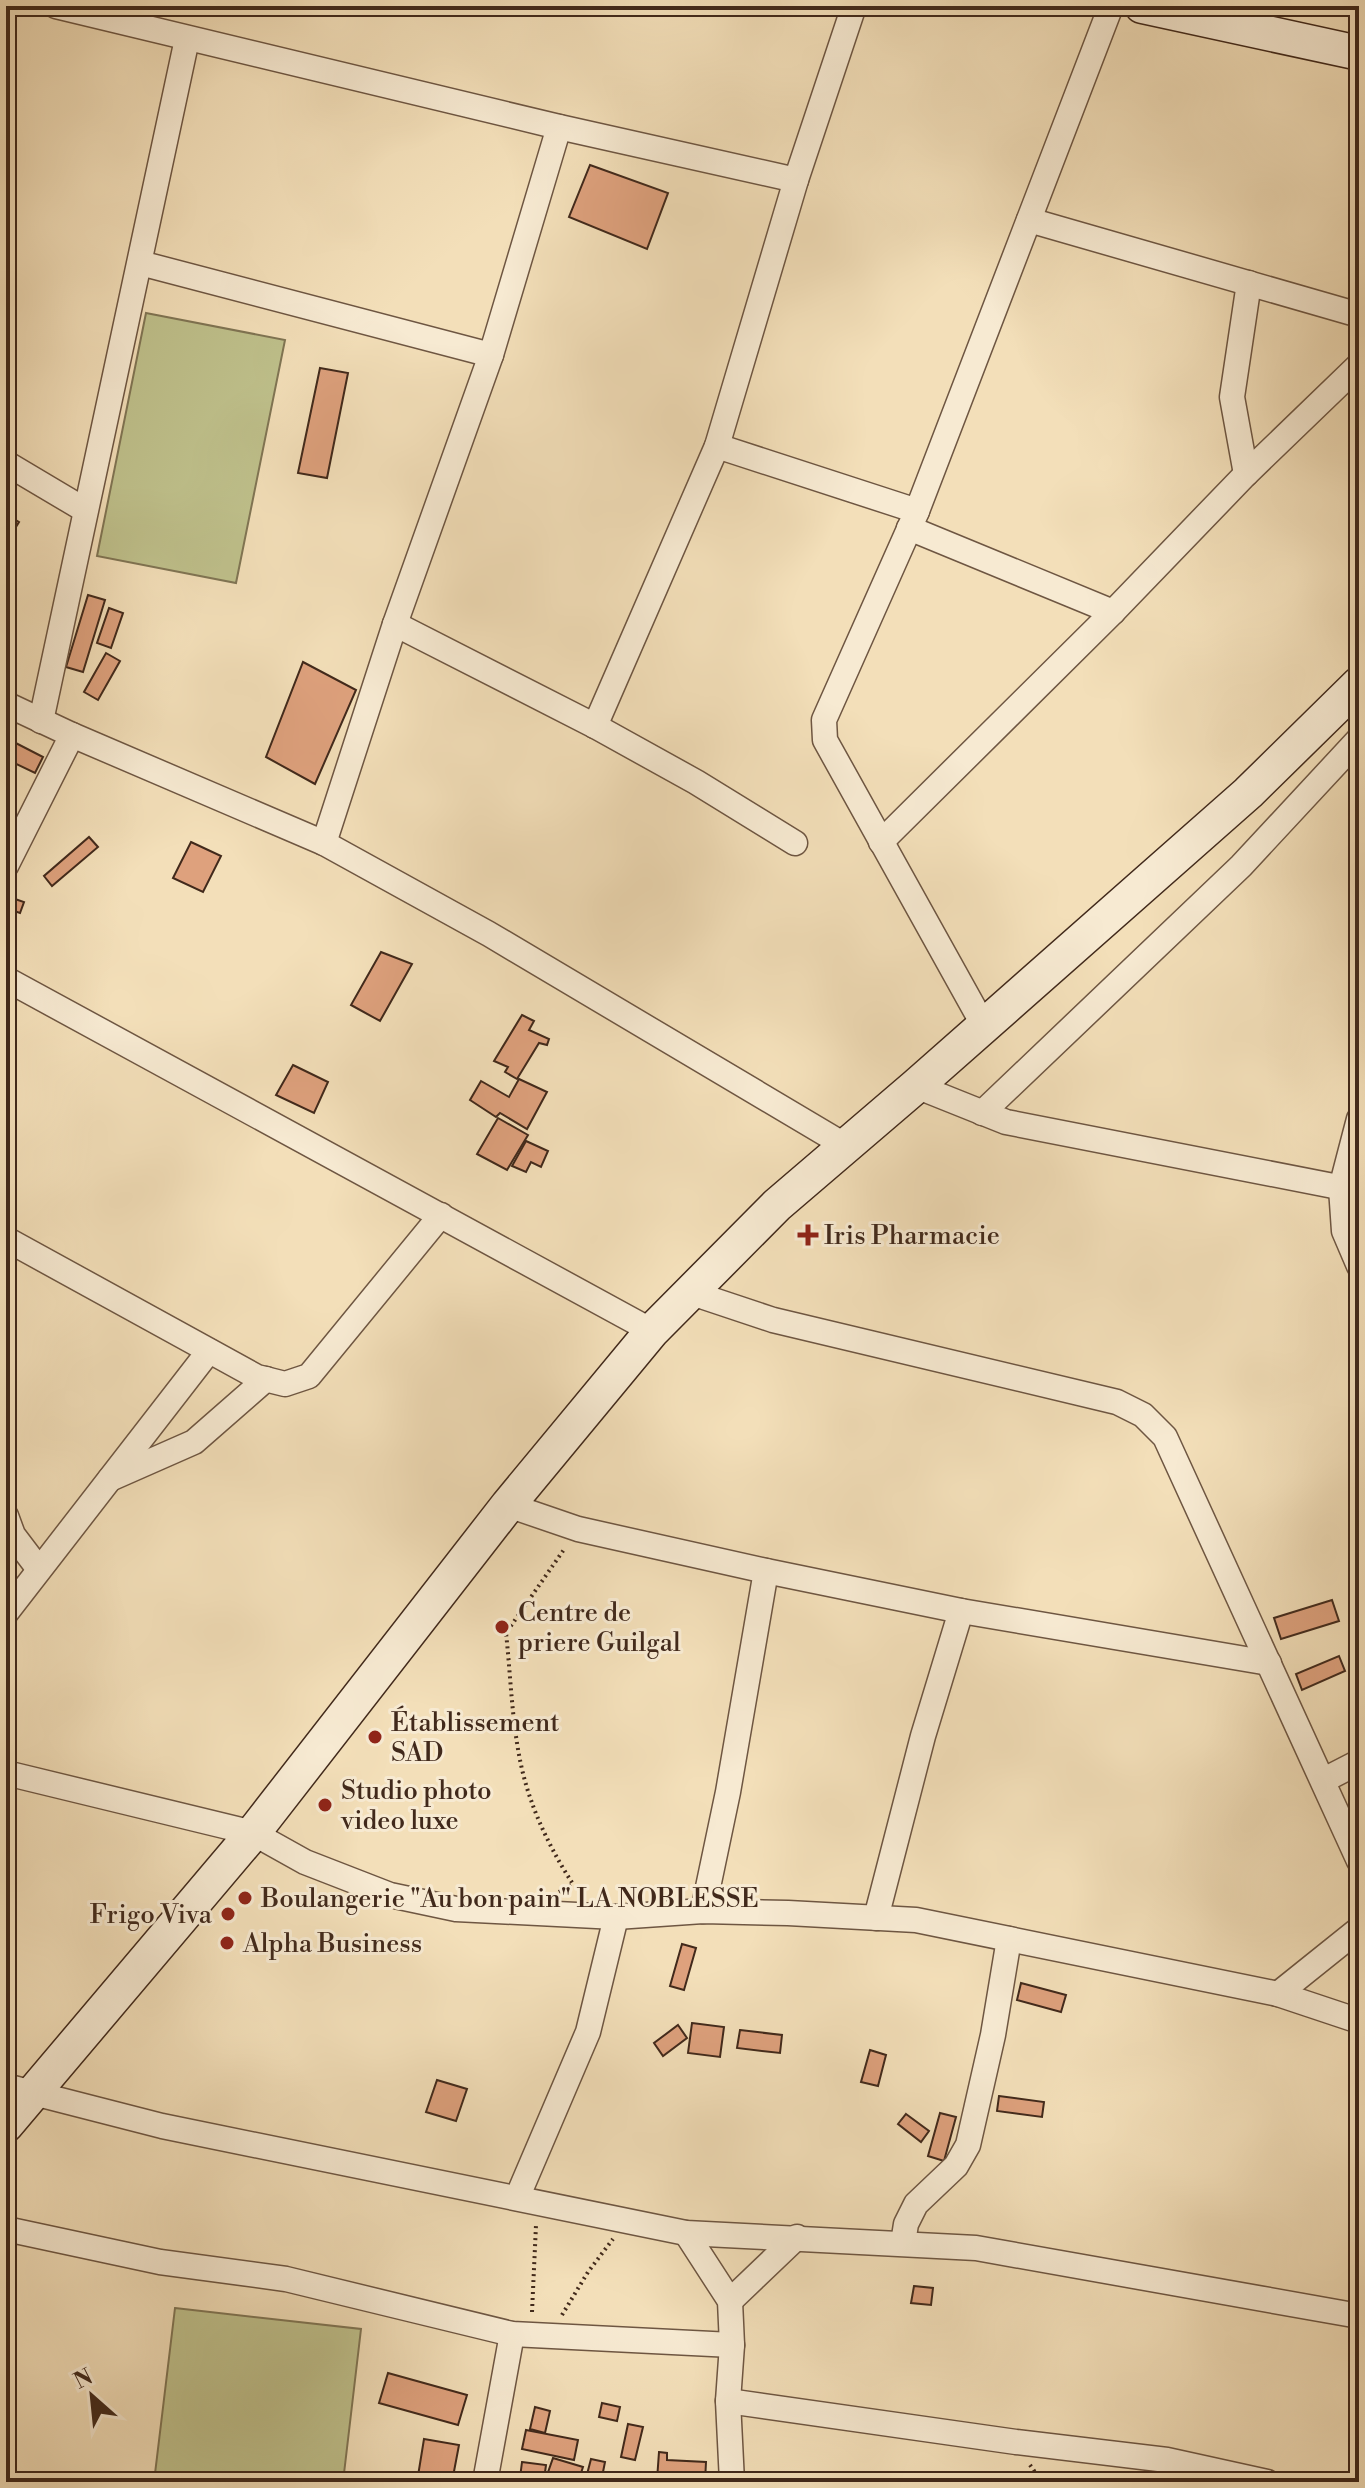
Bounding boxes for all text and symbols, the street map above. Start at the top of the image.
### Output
place label: Iris Pharmacie [824,1220,1000,1252]
marker: Iris Pharmacie [799,1226,817,1244]
place label: Centre de priere Guilgal [518,1597,681,1659]
marker: Centre de priere Guilgal [493,1618,511,1636]
place label: Établissement SAD [391,1705,559,1769]
marker: Établissement SAD [366,1728,384,1746]
place label: Studio photo video luxe [340,1775,492,1837]
marker: Studio photo video luxe [316,1796,334,1814]
place label: Boulangerie "Au bon pain" LA NOBLESSE [260,1883,759,1915]
marker: Boulangerie "Au bon pain" LA NOBLESSE [236,1889,254,1907]
place label: Frigo Viva [90,1899,213,1931]
marker: Frigo Viva [219,1905,237,1923]
place label: Alpha Business [242,1928,422,1960]
marker: Alpha Business [218,1934,236,1952]
north arrow [52,2356,132,2436]
text: N [70,2363,98,2395]

